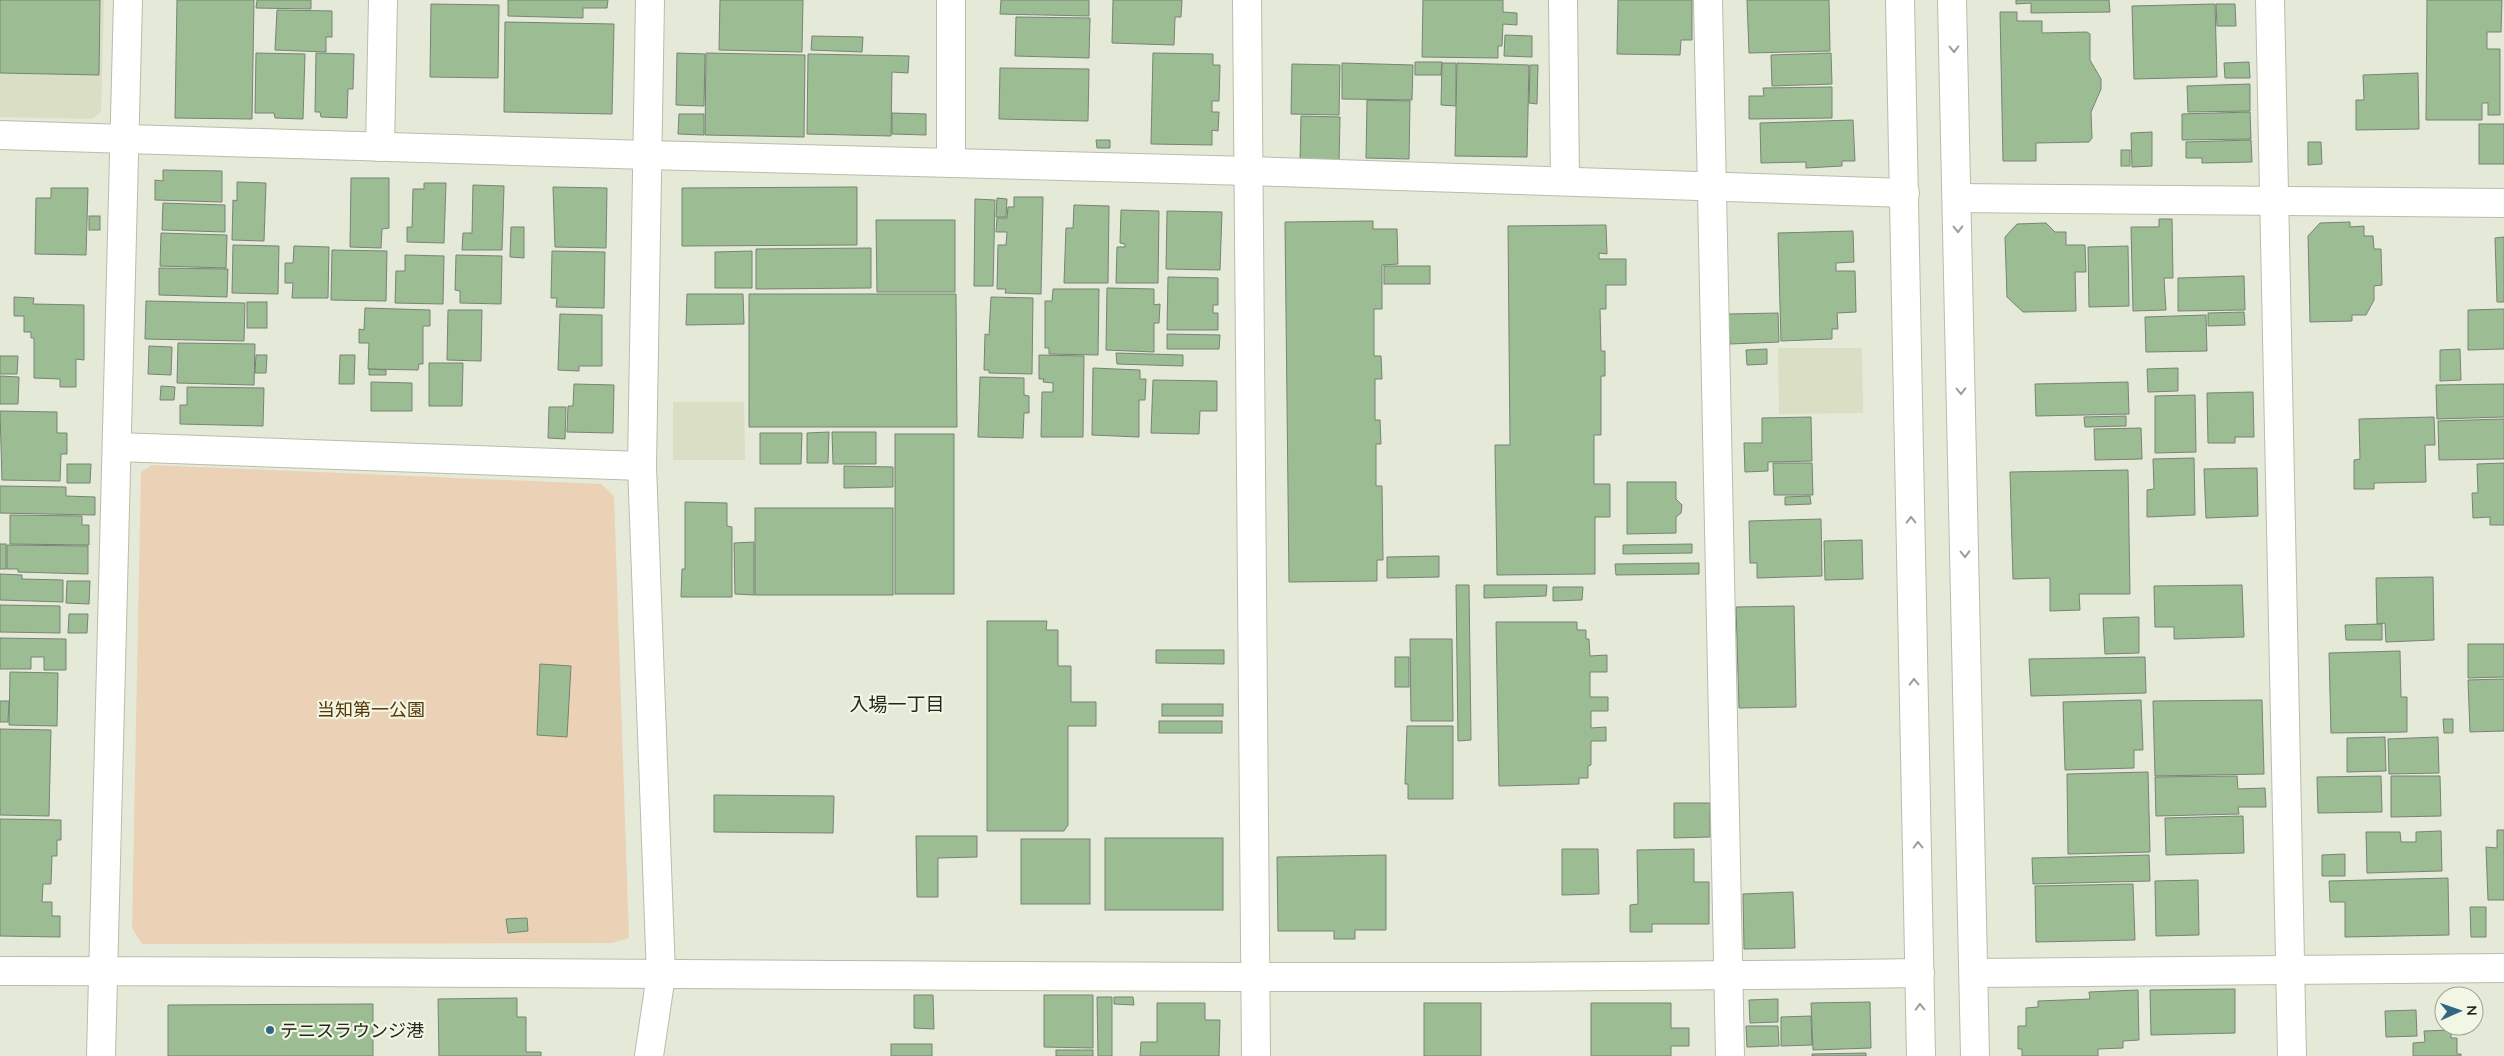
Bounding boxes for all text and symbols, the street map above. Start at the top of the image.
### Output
one-way arrow [1948,45,1959,53]
one-way arrow [1953,225,1963,233]
one-way arrow [1956,387,1967,395]
one-way arrow [1906,516,1916,524]
one-way arrow [1960,550,1970,558]
one-way arrow [1909,678,1920,686]
district label: 入場一丁目 [849,692,945,716]
park label: 当知第一公園 [317,698,425,721]
one-way arrow [1912,841,1923,849]
north arrow [2434,986,2484,1036]
one-way arrow [1915,1003,1926,1011]
text: N [2463,1005,2481,1016]
place label: テニスラウンジ港 [280,1019,424,1042]
marker: テニスラウンジ港 [264,1024,276,1036]

